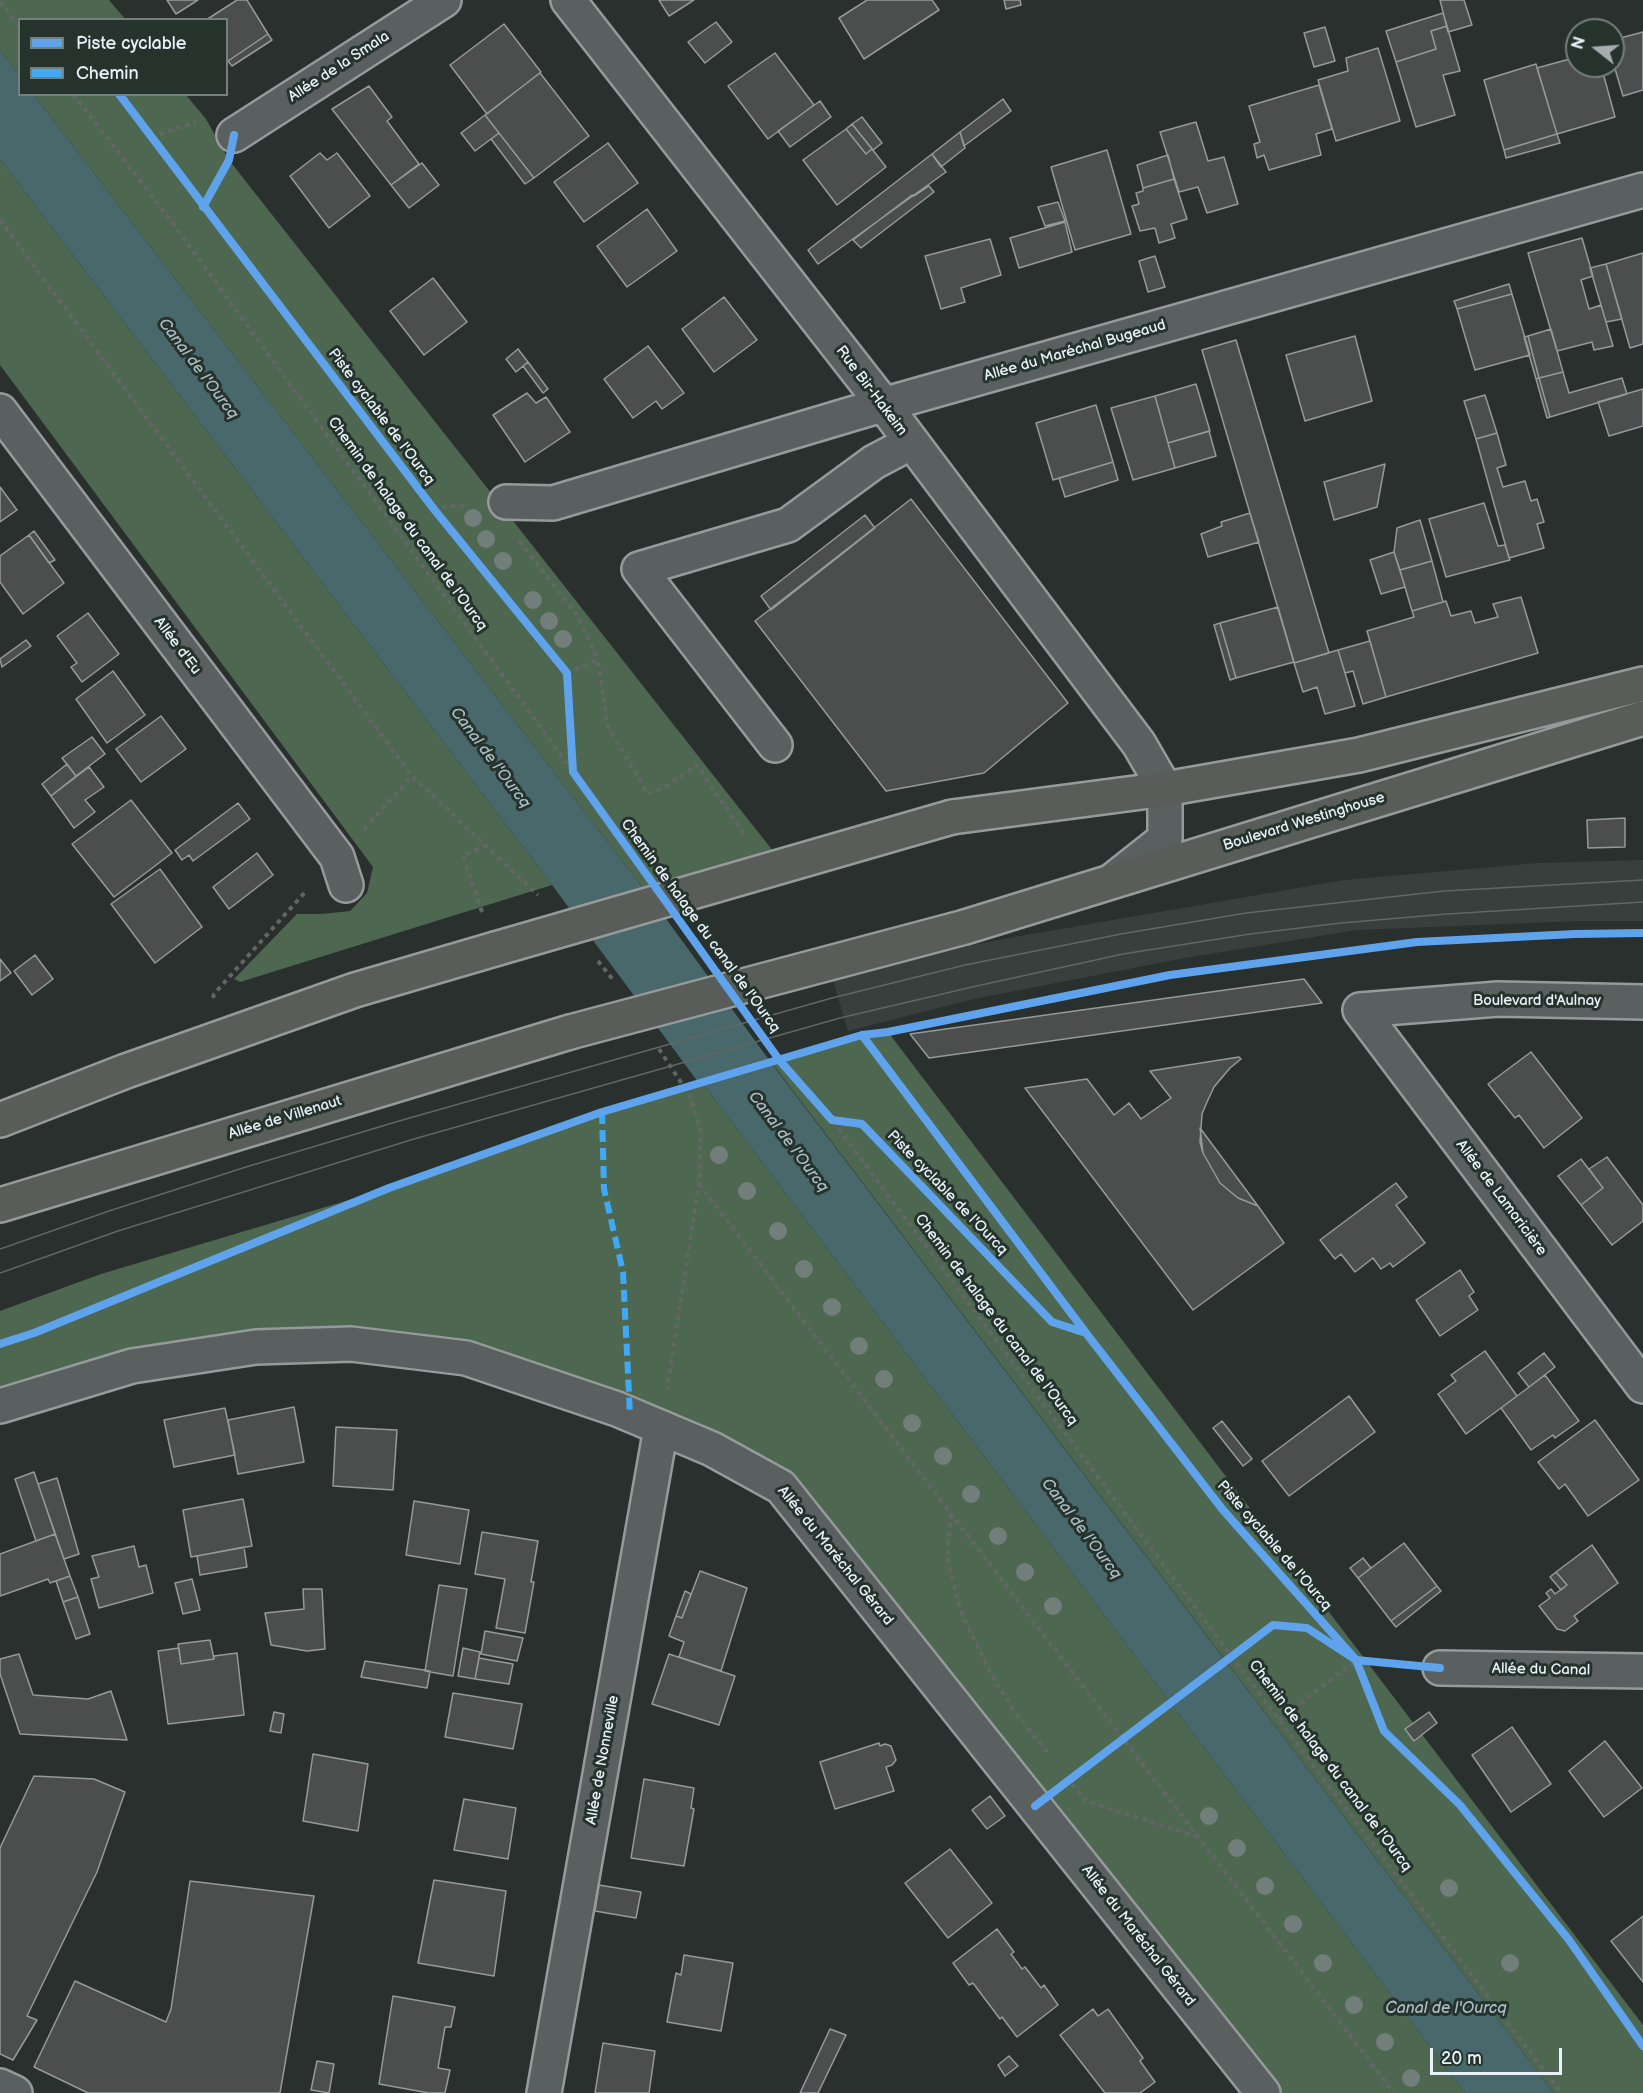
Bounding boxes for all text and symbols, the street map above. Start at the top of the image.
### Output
legend [18,18,228,96]
north arrow [1565,18,1625,78]
street label: Allée de la Smala [285,28,393,106]
text: Piste cyclable [76,33,186,54]
text: N [1568,35,1590,52]
text: Chemin [76,63,139,84]
water label: Canal de l'Ourcq [154,315,242,423]
street label: Allée du Maréchal Bugeaud [982,316,1168,386]
street label: Rue Bir-Hakeim [831,343,911,439]
street label: Piste cyclable de l'Ourcq [324,345,438,489]
street label: Chemin de halage du canal de l'Ourcq [323,414,491,634]
street label: Allée d'Eu [150,614,204,678]
water label: Canal de l'Ourcq [446,704,534,812]
street label: Boulevard Westinghouse [1221,789,1387,855]
street label: Chemin de halage du canal de l'Ourcq [616,816,784,1036]
street label: Boulevard d'Aulnay [1473,992,1601,1010]
water label: Canal de l'Ourcq [744,1088,832,1196]
street label: Allée de Villenaut [226,1092,344,1144]
street label: Piste cyclable de l'Ourcq [883,1127,1011,1259]
street label: Allée de Lamoricière [1452,1137,1550,1259]
street label: Chemin de halage du canal de l'Ourcq [911,1211,1081,1429]
water label: Canal de l'Ourcq [1037,1475,1125,1583]
street label: Piste cyclable de l'Ourcq [1213,1477,1335,1615]
street label: Allée du Maréchal Gérard [773,1483,897,1629]
street label: Chemin de halage du canal de l'Ourcq [1245,1657,1415,1875]
street label: Allée du Canal [1492,1660,1590,1680]
street label: Allée de Nonneville [583,1694,623,1826]
street label: Allée du Maréchal Gérard [1077,1862,1199,2010]
water label: Canal de l'Ourcq [1385,1999,1507,2019]
scale bar [1433,2036,1565,2074]
text: 20 m [1441,2048,1482,2069]

